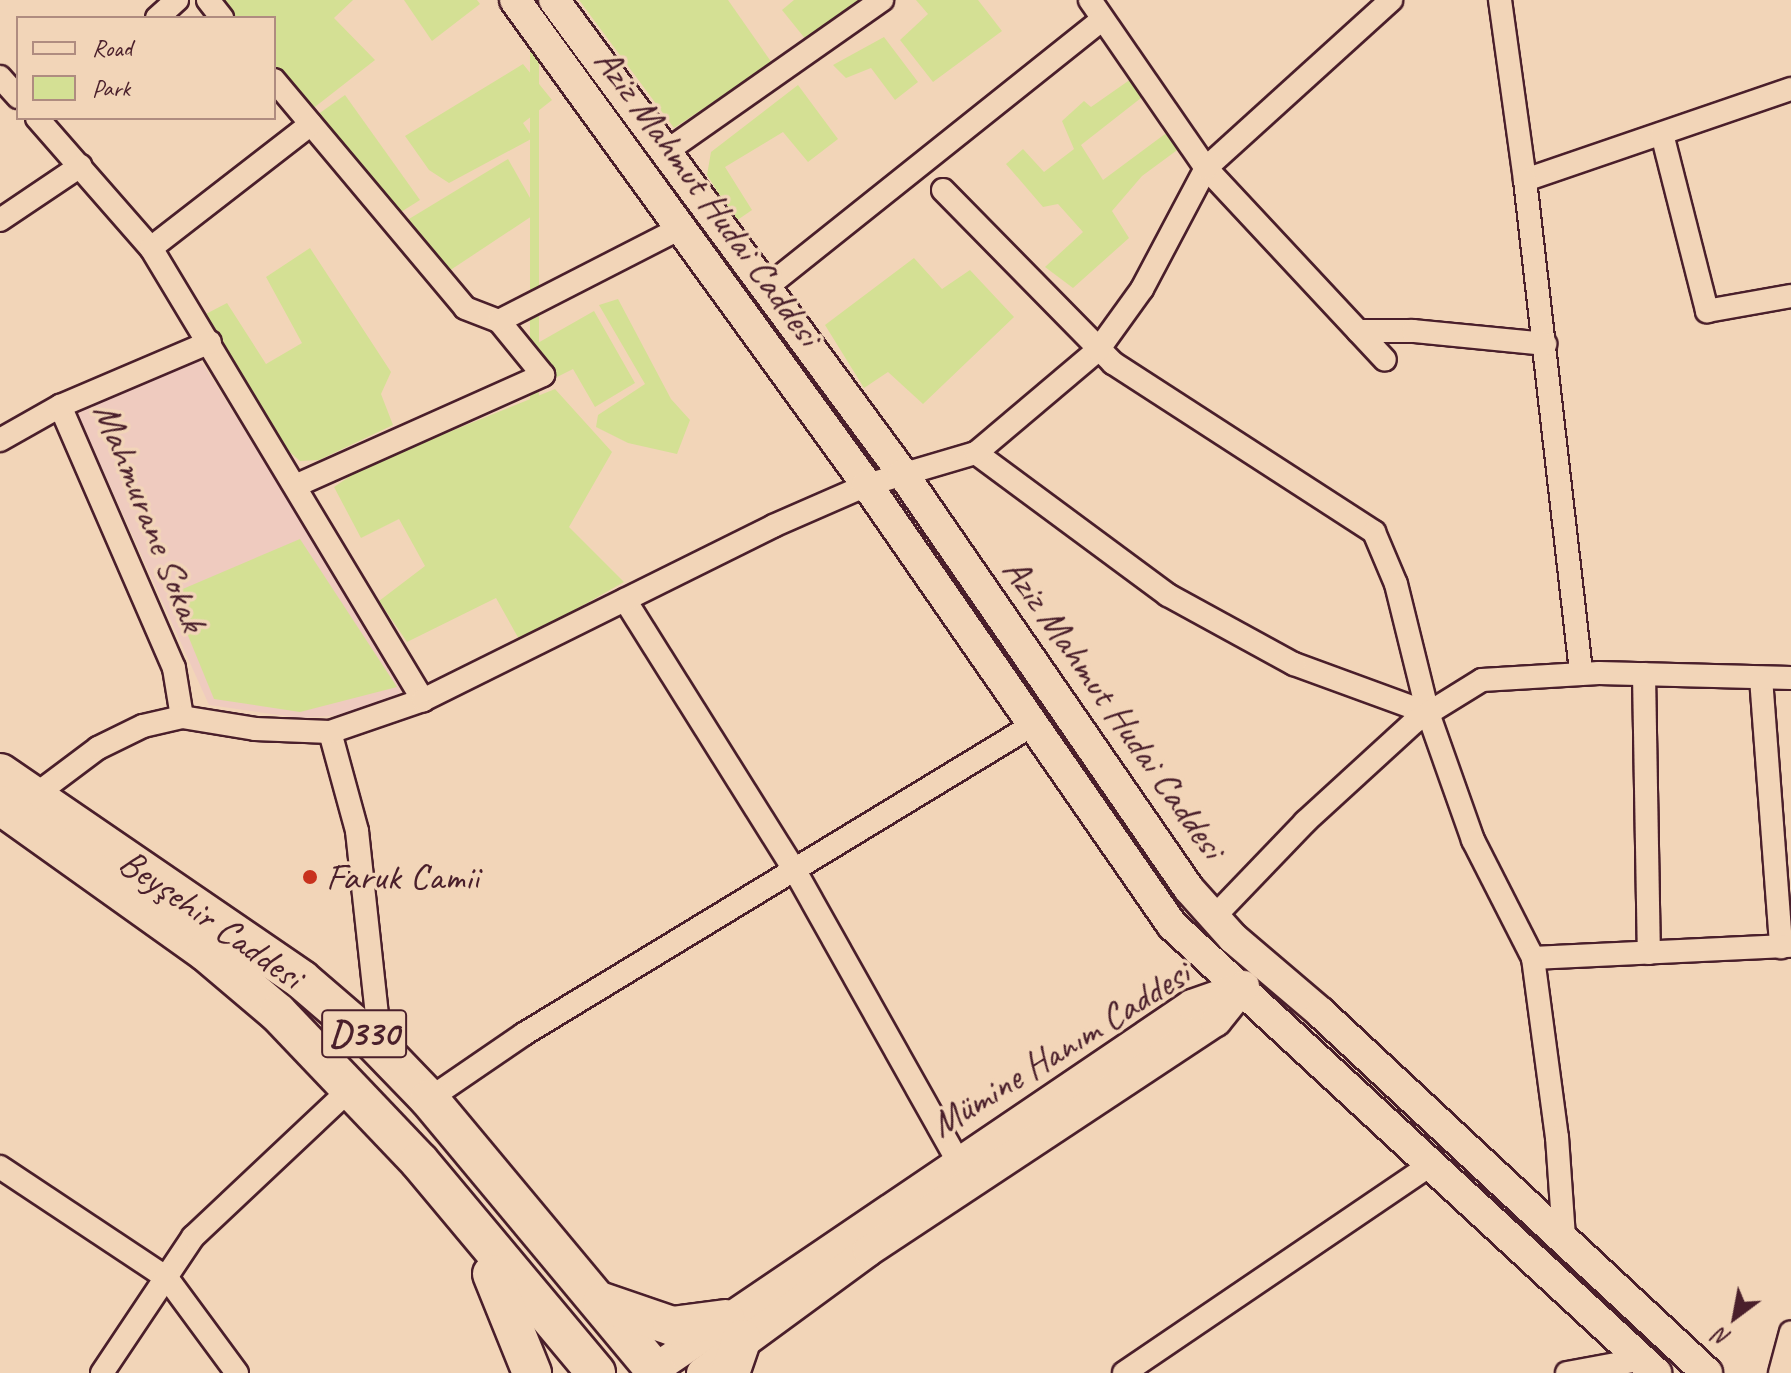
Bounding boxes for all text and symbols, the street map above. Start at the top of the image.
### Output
legend [16,16,276,120]
text: Road [92,33,132,63]
street label: Aziz Mahmut Hudai Caddesi [584,38,832,356]
text: Park [92,73,130,103]
street label: Mahmurane Sokak [84,397,216,637]
street label: Aziz Mahmut Hudai Caddesi [992,548,1236,868]
street label: Beyşehir Caddesi [110,839,312,999]
place label: Faruk Camii [326,854,480,900]
marker: Faruk Camii [301,868,319,886]
street label: Mümine Hanım Caddesi [922,951,1198,1147]
road number: D330 [320,1002,408,1066]
north arrow [1695,1277,1775,1357]
text: N [1709,1322,1735,1353]

